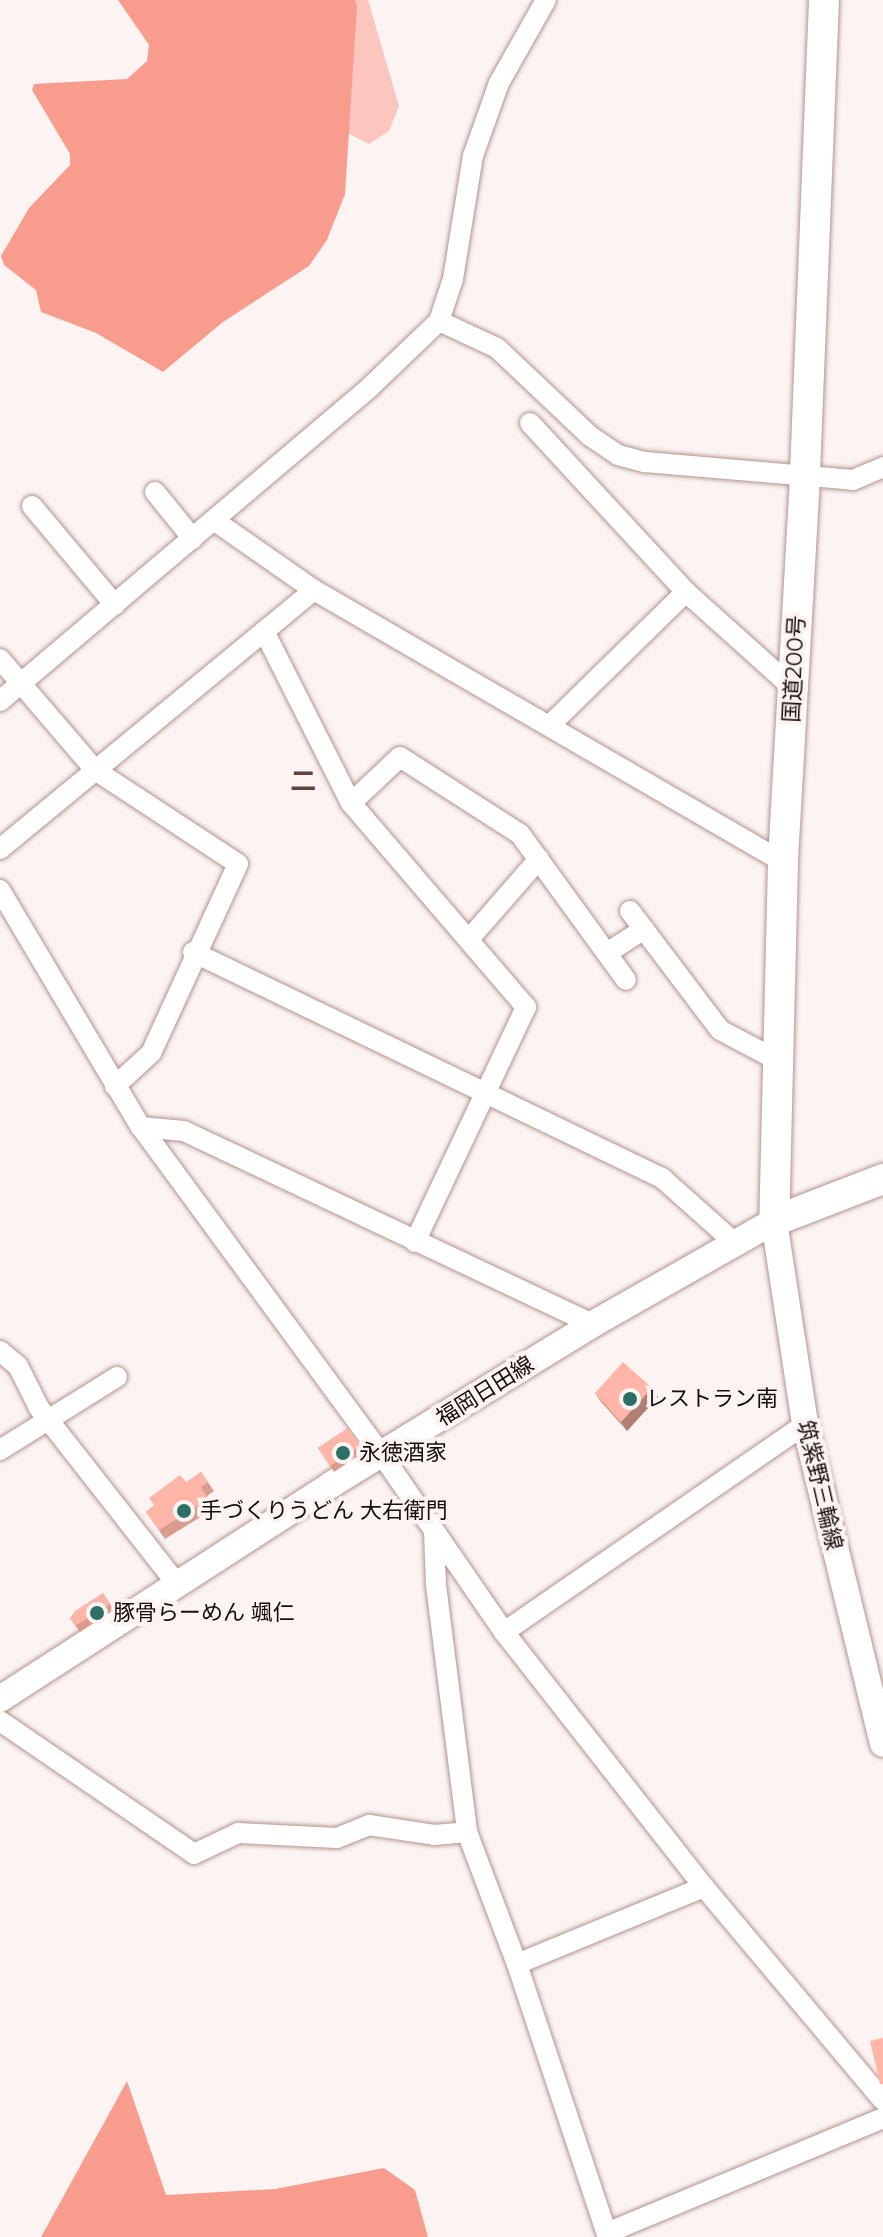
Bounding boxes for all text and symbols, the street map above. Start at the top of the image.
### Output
street label: 国道200号 [778,615,810,723]
district label: 二 [290,766,316,798]
street label: 福岡日田線 [431,1351,539,1431]
place label: レストラン南 [646,1386,778,1412]
marker: レストラン南 [621,1390,639,1408]
street label: 筑紫野三輪線 [792,1418,848,1552]
place label: 永徳酒家 [359,1440,447,1466]
marker: 永徳酒家 [334,1444,352,1462]
place label: 手づくりうどん 大右衛門 [200,1498,448,1524]
marker: 手づくりうどん 大右衛門 [175,1502,193,1520]
place label: 豚骨らーめん 颯仁 [113,1600,295,1626]
marker: 豚骨らーめん 颯仁 [88,1604,106,1622]

